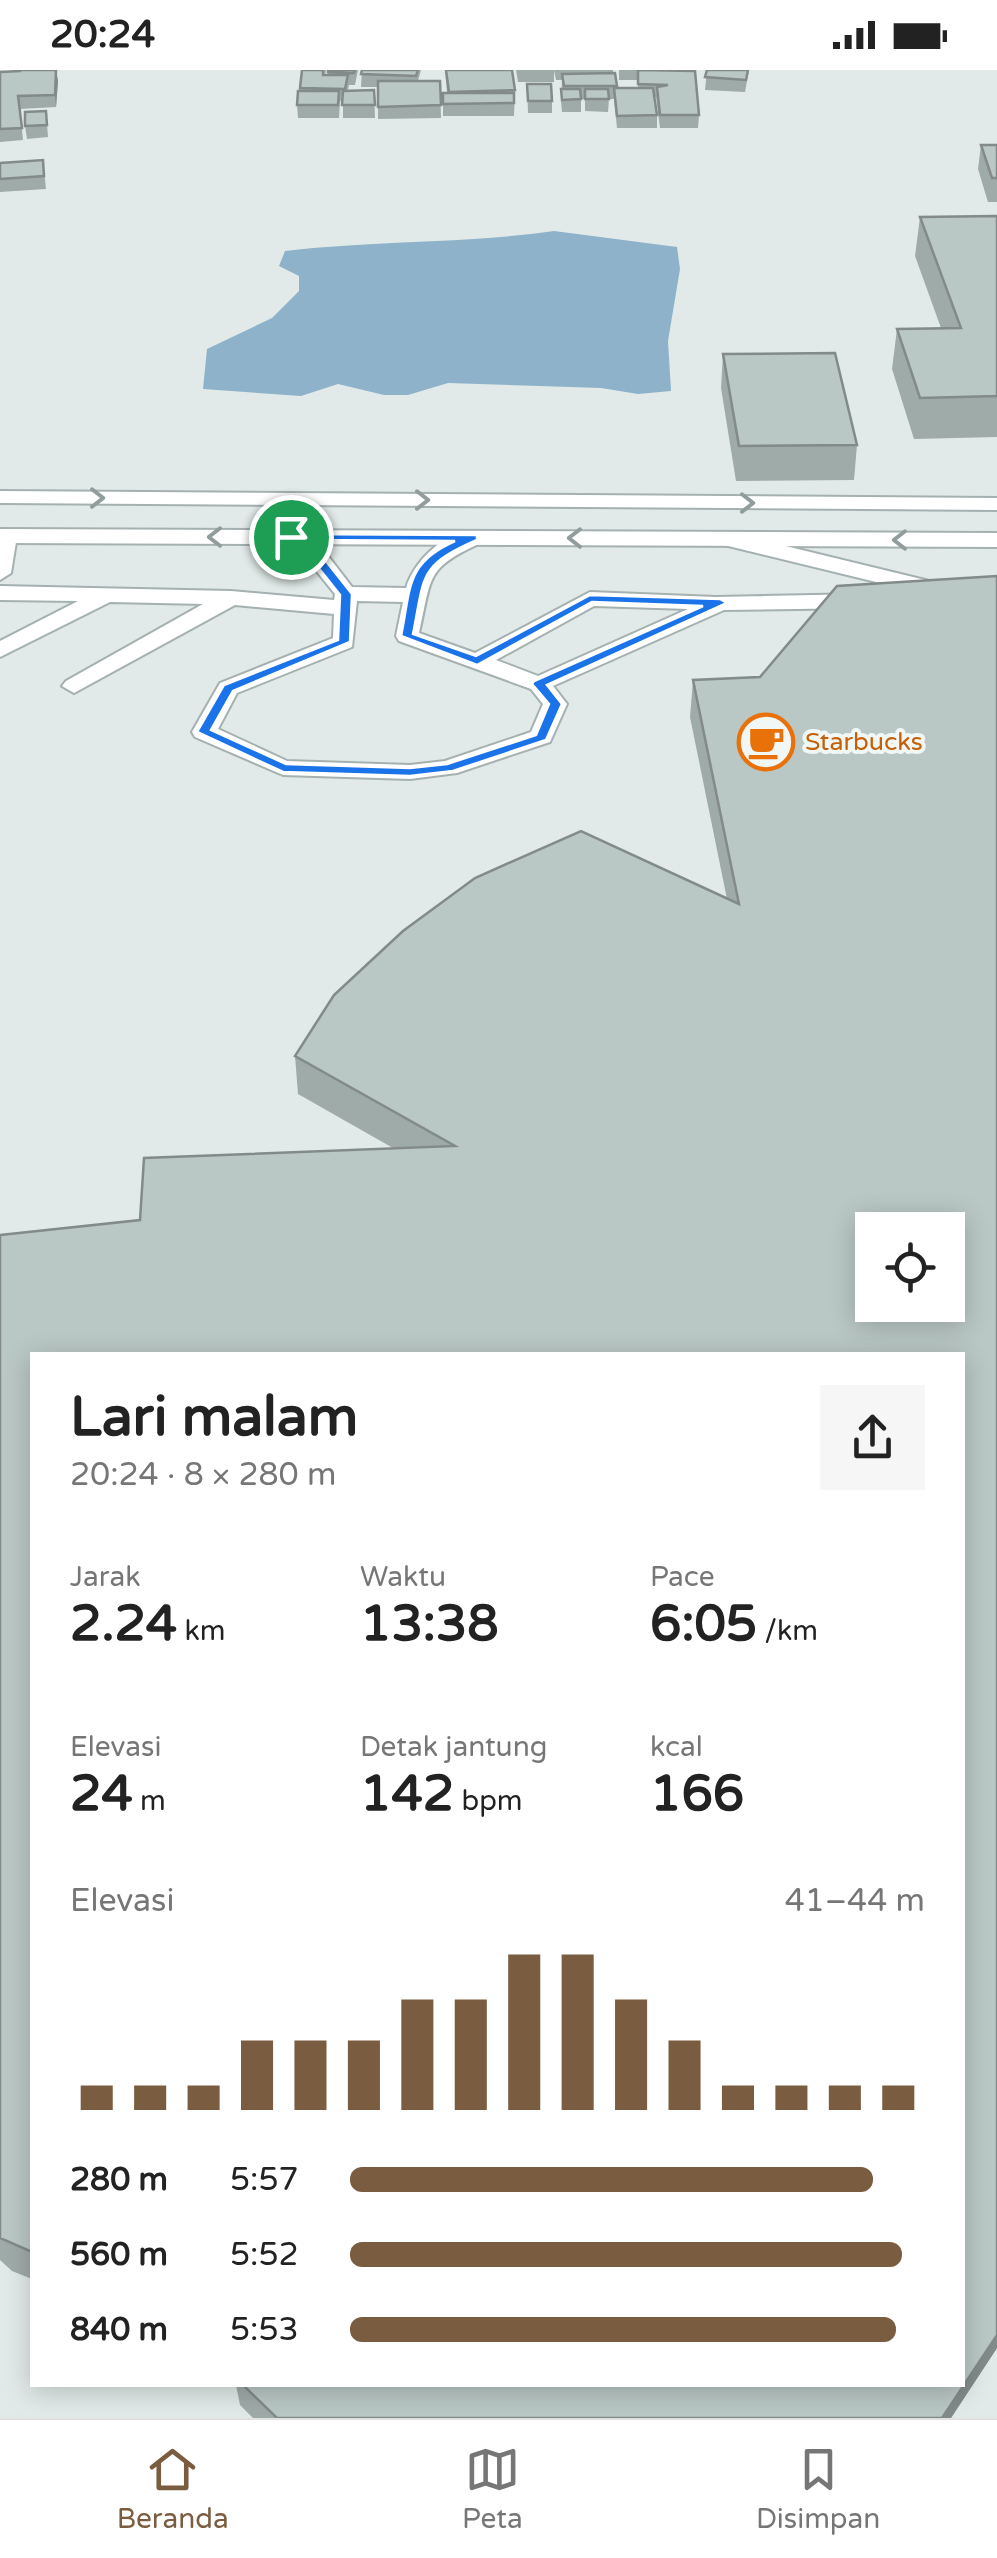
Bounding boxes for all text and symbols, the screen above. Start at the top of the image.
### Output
text: 20:24 [50,12,155,58]
one-way arrow [90,487,106,509]
one-way arrow [416,489,431,511]
one-way arrow [740,492,756,513]
pin [249,495,334,580]
icon: arrive [264,510,319,565]
one-way arrow [206,526,222,547]
one-way arrow [566,527,582,549]
one-way arrow [891,529,906,551]
cafe icon: Starbucks [736,712,796,772]
place label: Starbucks [805,727,923,757]
map controls [855,1212,965,1322]
button: locate [855,1212,965,1322]
text: Lari malam [70,1385,358,1451]
button: share [820,1385,925,1490]
text: 20:24 · 8 × 280 m [70,1456,336,1494]
text: Jarak [70,1560,141,1594]
text: Waktu [360,1560,446,1594]
text: Pace [650,1560,714,1594]
text: 2.24 [70,1594,177,1654]
text: 13:38 [360,1594,499,1654]
text: 6:05 [650,1594,757,1654]
text: km [177,1614,225,1648]
text: /km [757,1614,818,1648]
text: Elevasi [70,1730,161,1764]
text: Detak jantung [360,1730,547,1764]
text: kcal [650,1730,703,1764]
text: 24 [70,1764,133,1824]
text: 142 [360,1764,454,1824]
text: 166 [650,1764,744,1824]
text: m [133,1784,166,1818]
text: bpm [454,1784,523,1818]
text: Elevasi [70,1882,174,1920]
text: 41–44 m [785,1882,925,1920]
text: 280 m [70,2161,168,2199]
text: 5:57 [230,2161,299,2199]
text: 560 m [70,2236,168,2274]
text: 5:52 [230,2236,299,2274]
text: 840 m [70,2311,168,2349]
text: 5:53 [230,2311,299,2349]
tab: Beranda [117,2442,229,2536]
tab: Peta [462,2442,523,2536]
tab: Disimpan [756,2442,880,2536]

